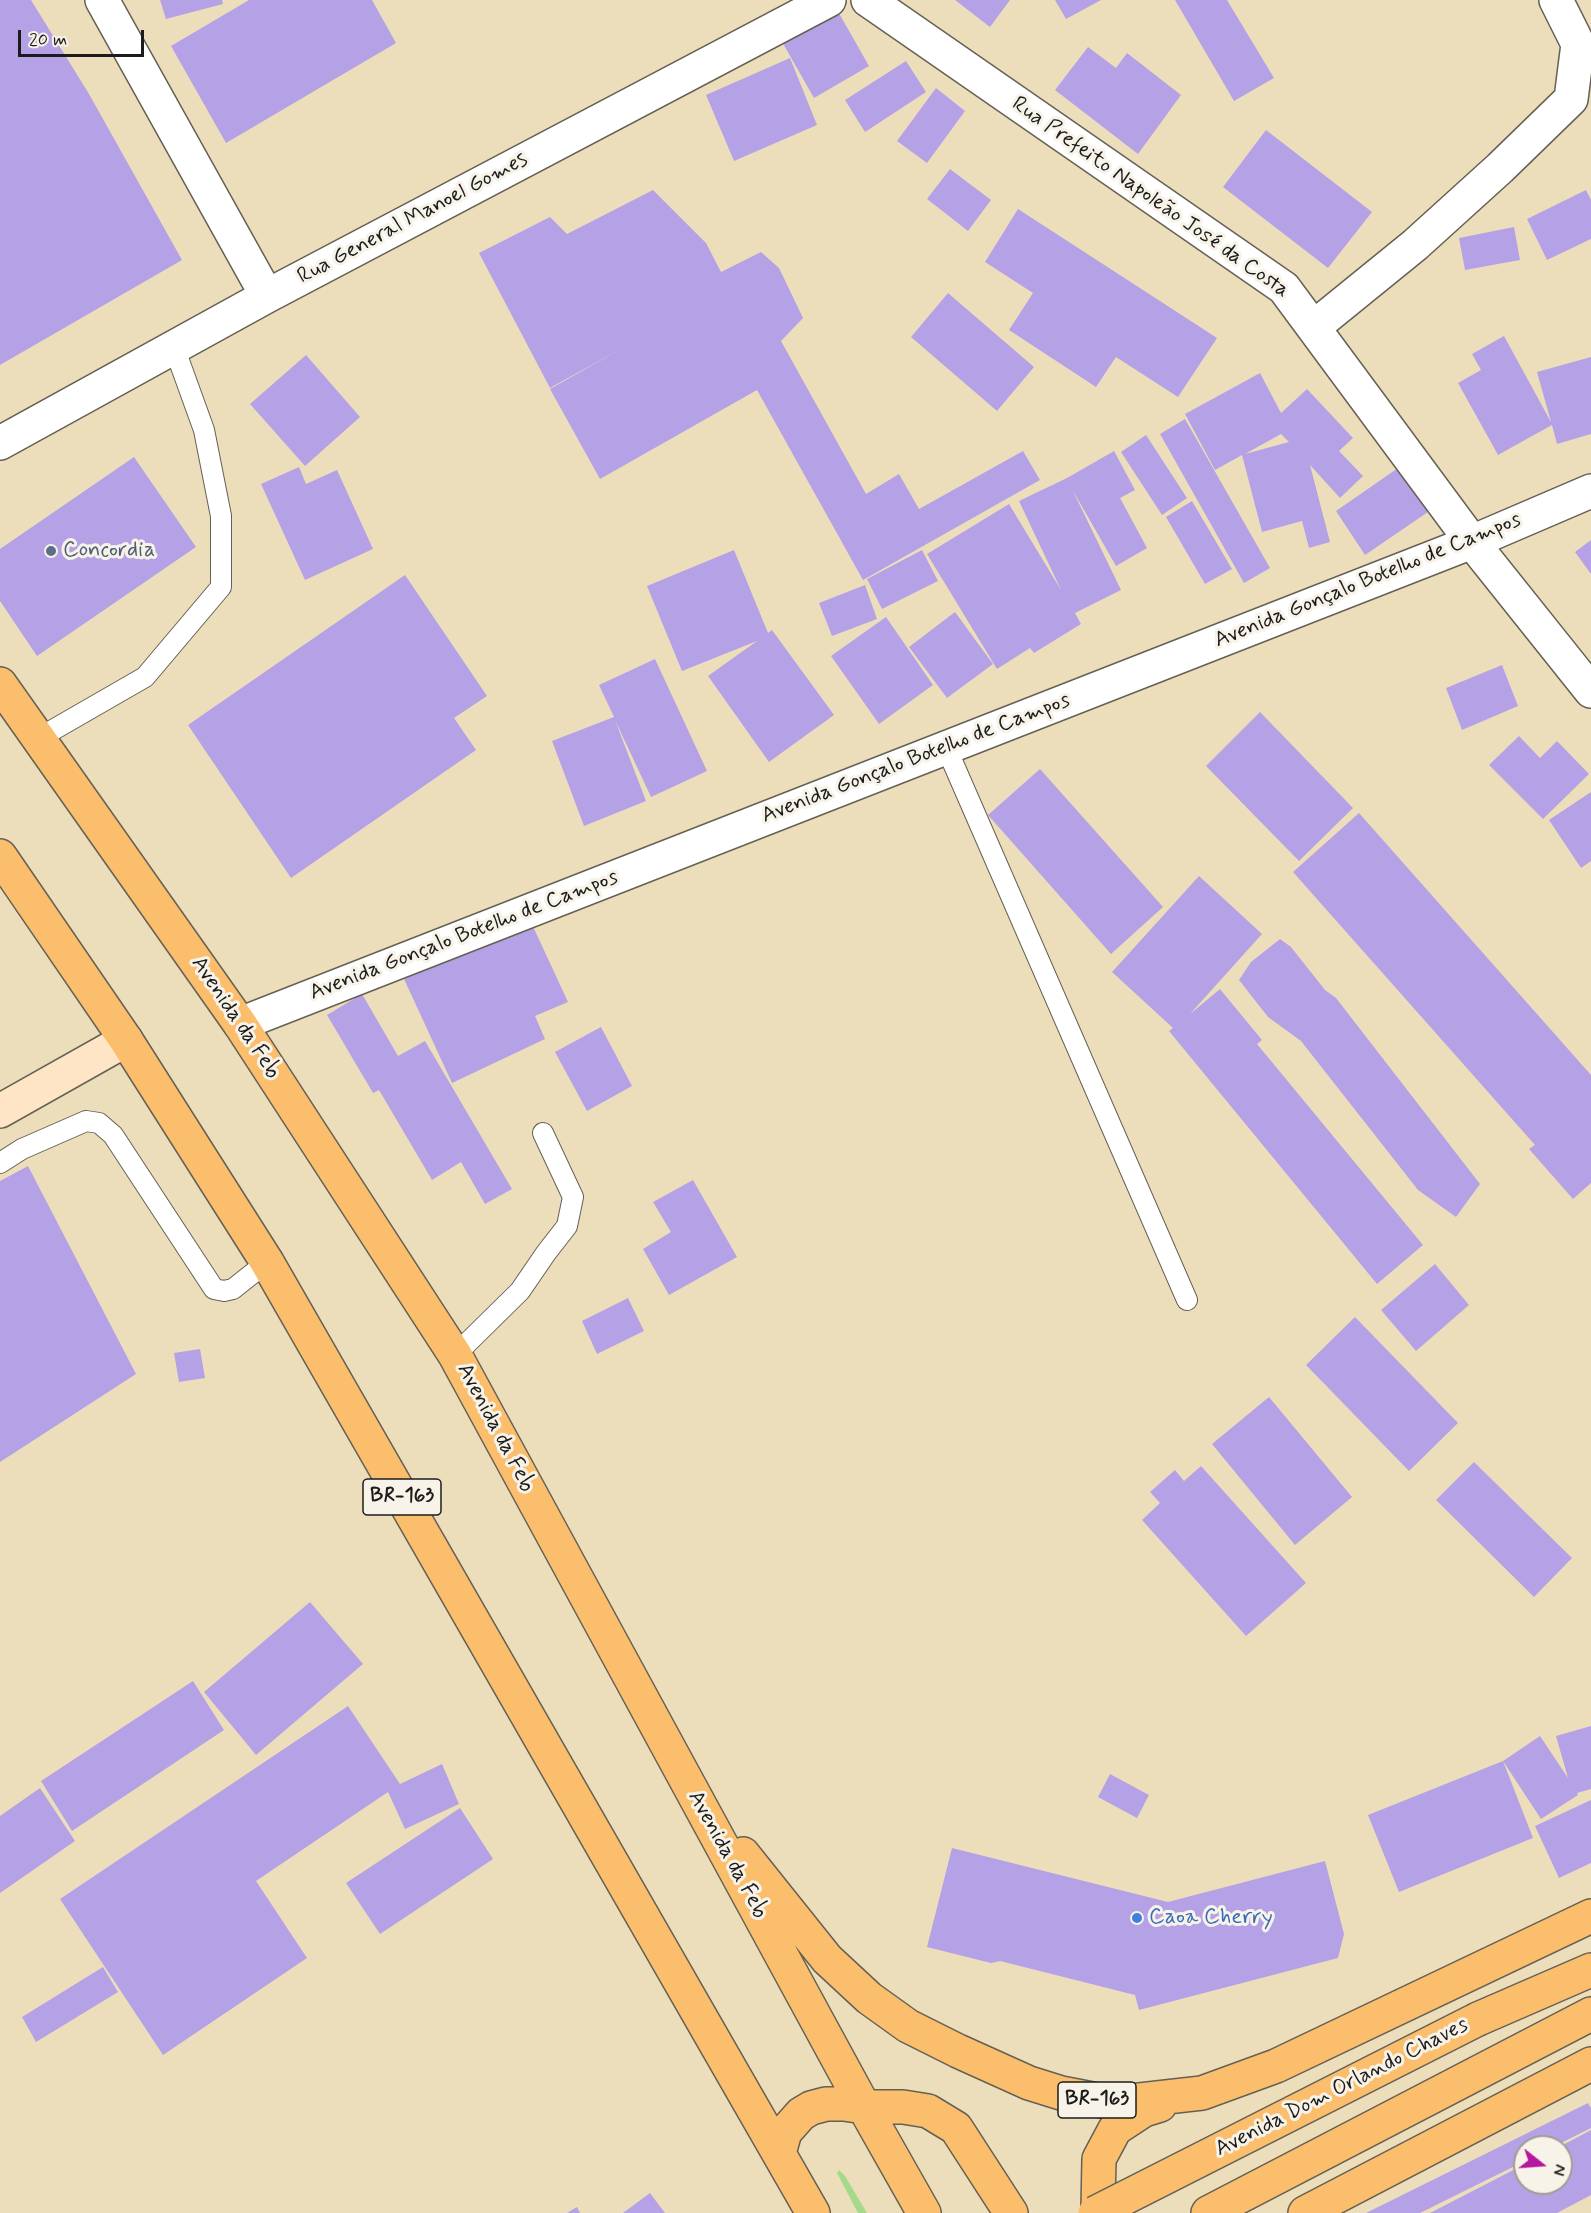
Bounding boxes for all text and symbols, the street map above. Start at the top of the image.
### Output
scale bar [21,18,147,56]
text: 20 m [29,28,67,52]
street label: Rua Prefeito Napoleão José da Costa [1006,92,1294,304]
street label: Rua General Manoel Gomes [293,147,533,291]
street label: Avenida Gonçalo Botelho de Campos [1211,507,1525,655]
place label: Concordia [63,538,155,564]
marker: Concordia [44,544,58,558]
street label: Avenida Gonçalo Botelho de Campos [758,688,1074,830]
street label: Avenida Gonçalo Botelho de Campos [306,865,622,1007]
street label: Avenida da Feb [184,952,286,1084]
street label: Avenida da Feb [450,1359,540,1497]
road number: BR-163 [363,1479,441,1515]
street label: Avenida da Feb [681,1787,773,1923]
place label: Caoa Cherry [1149,1905,1273,1931]
marker: Caoa Cherry [1130,1911,1144,1925]
street label: Avenida Dom Orlando Chaves [1211,2013,1473,2163]
road number: BR-163 [1058,2082,1136,2118]
north arrow [1513,2135,1573,2195]
text: N [1547,2162,1570,2178]

